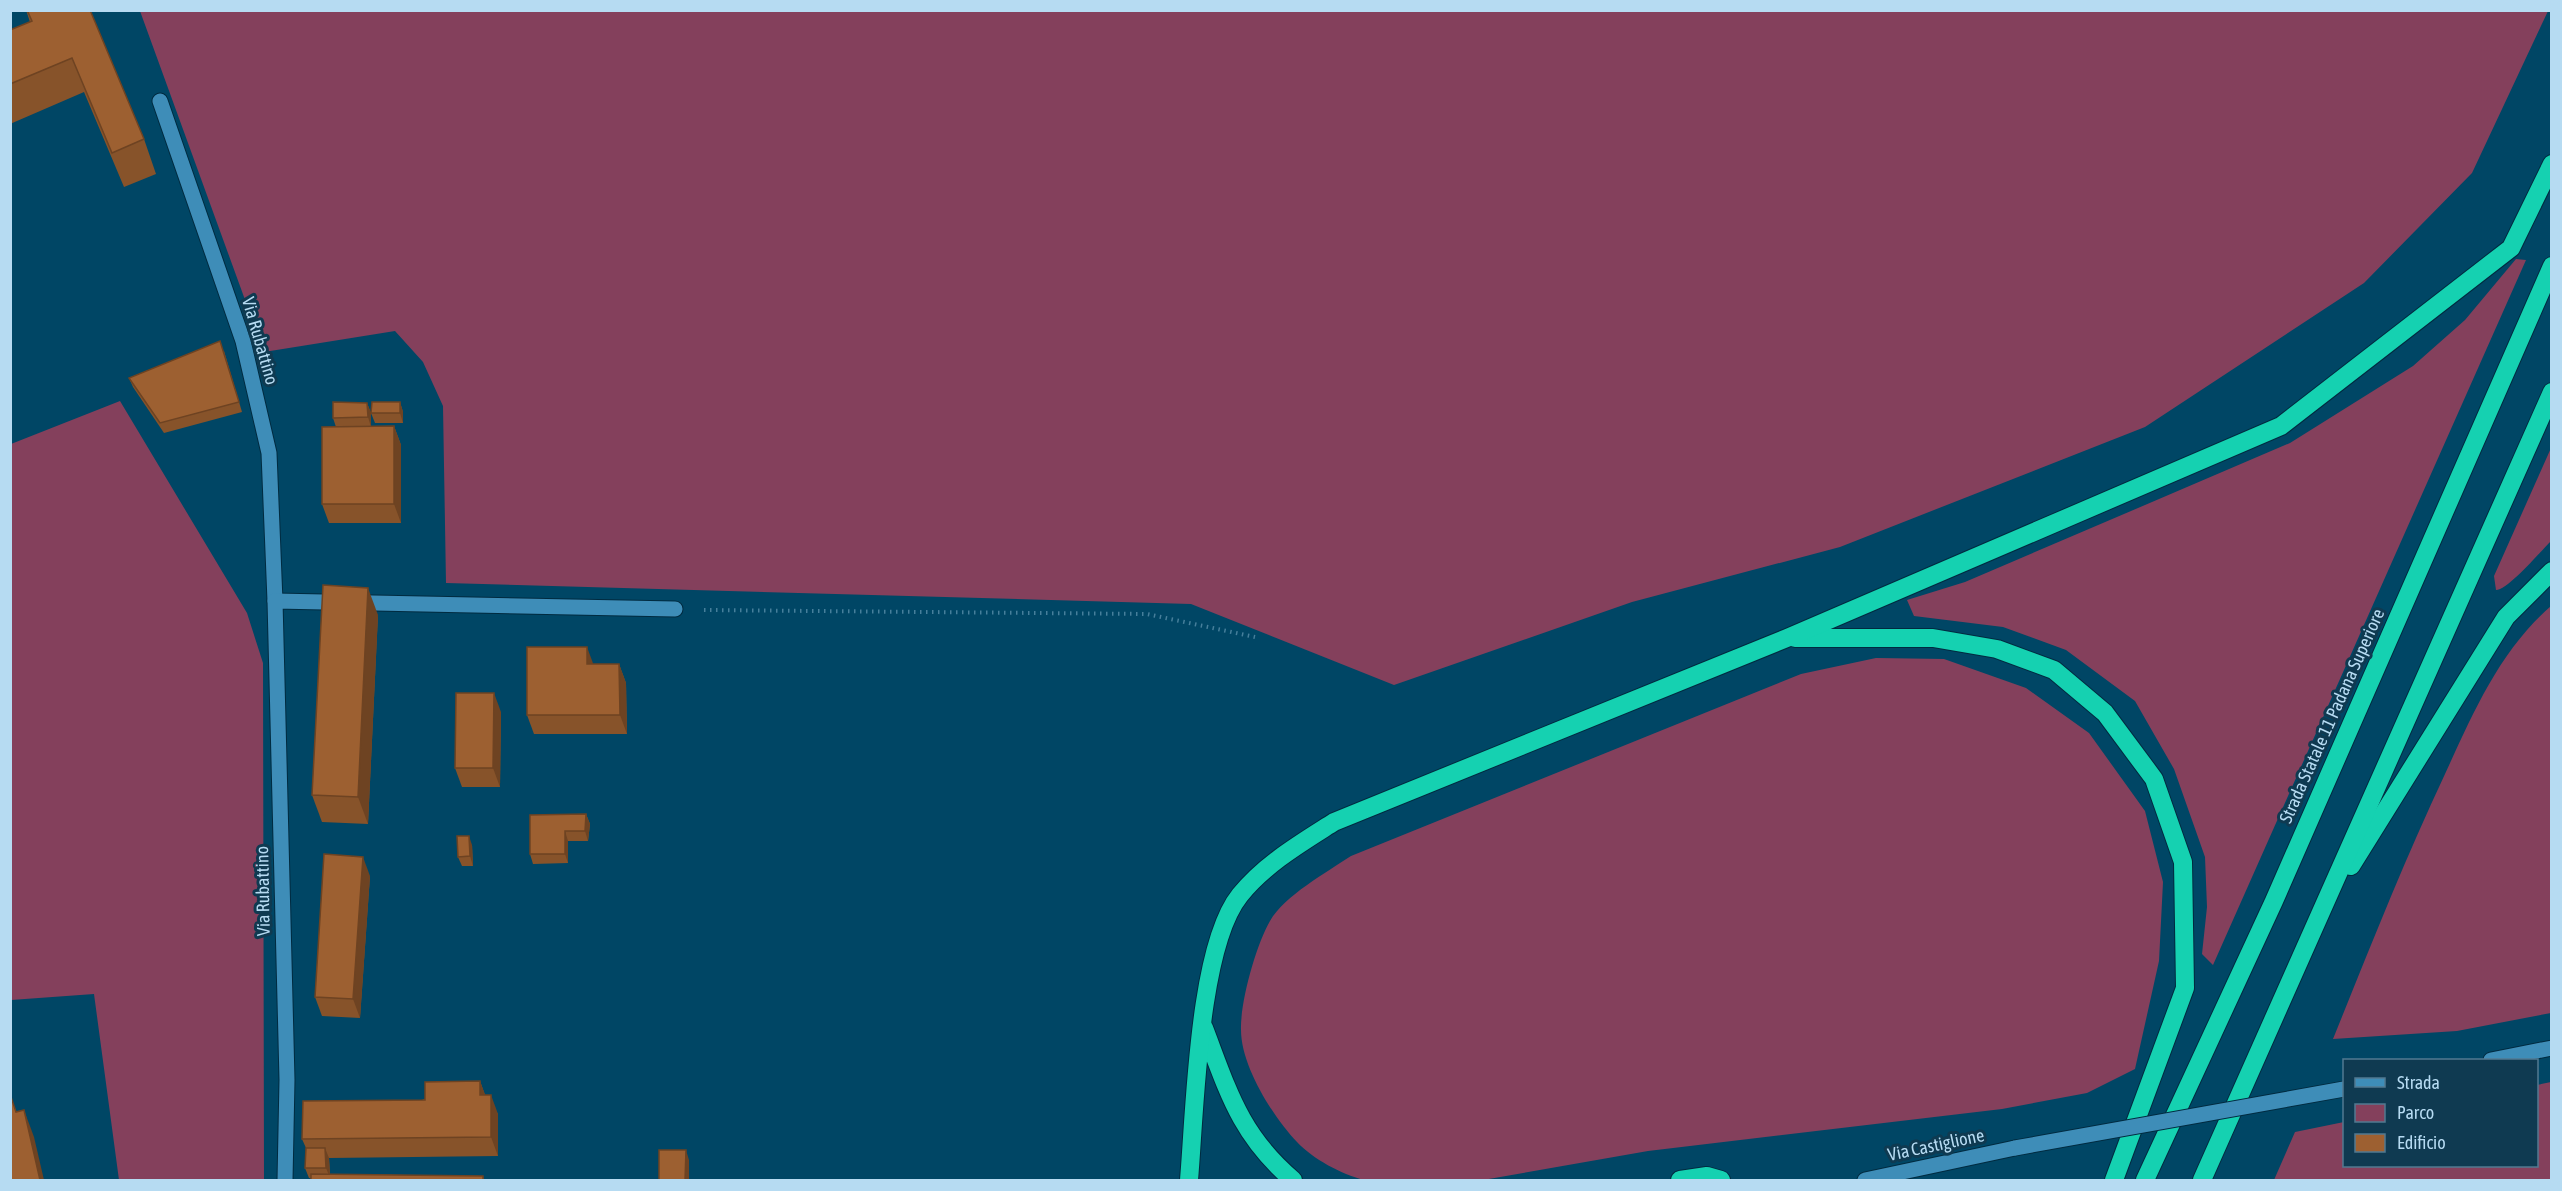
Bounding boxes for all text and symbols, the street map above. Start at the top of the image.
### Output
street label: Via Rubattino [238,295,283,387]
street label: Strada Statale 11 Padana Superiore [2275,605,2388,826]
street label: Via Rubattino [251,846,274,936]
legend [2343,1059,2538,1167]
text: Strada [2397,1072,2440,1093]
text: Parco [2397,1102,2434,1123]
street label: Via Castiglione [1886,1124,1986,1165]
text: Edificio [2397,1132,2446,1153]

